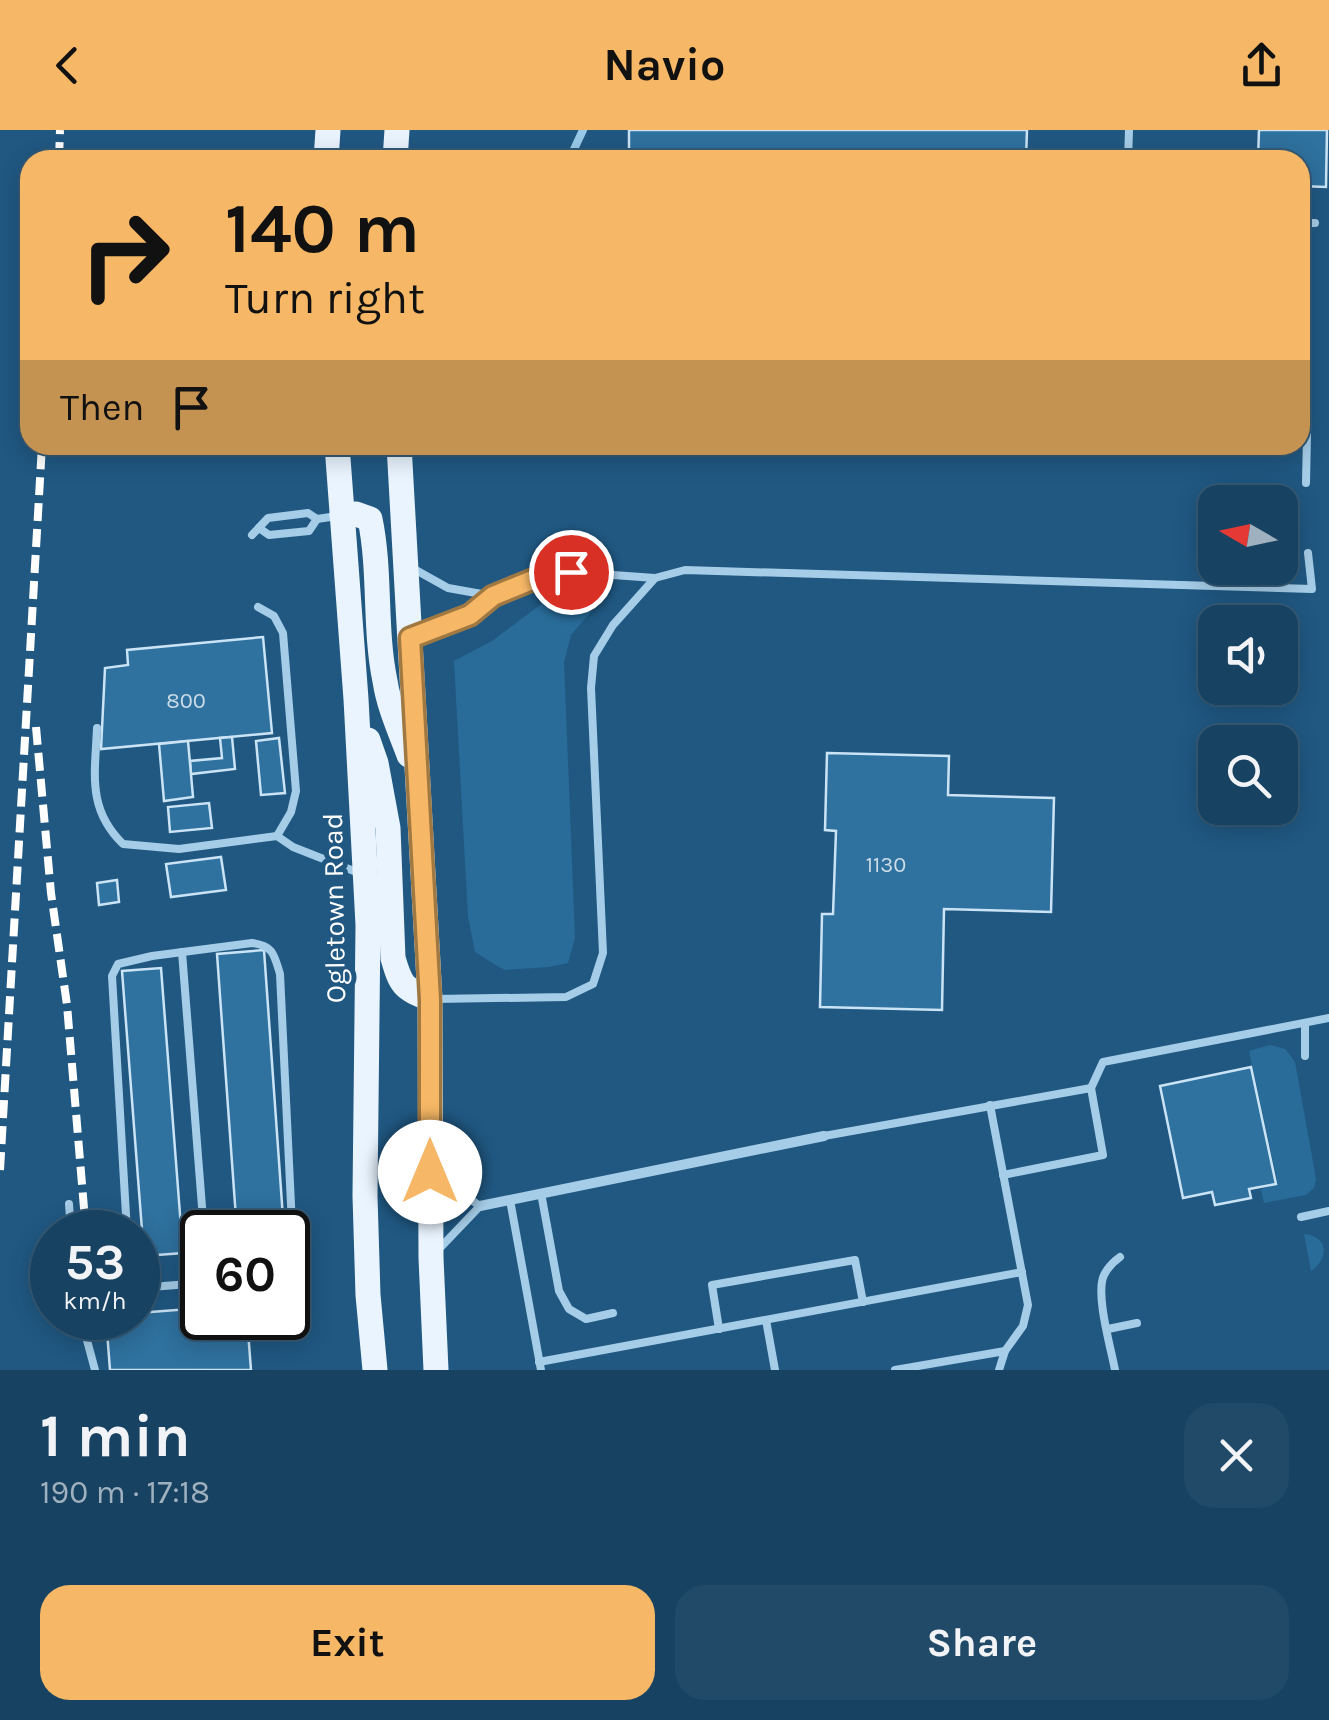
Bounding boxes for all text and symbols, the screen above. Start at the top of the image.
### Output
icon: back [40,38,95,93]
icon: share [1234,38,1289,93]
text: Navio [603,39,726,91]
text: 140 m [225,188,420,270]
icon: right [60,190,190,320]
text: Turn right [225,272,425,324]
icon: arrive [164,380,219,435]
text: Then [60,385,144,430]
north arrow [1198,485,1298,585]
map controls [1198,485,1298,825]
pin [529,530,614,615]
icon: arrive [544,545,599,600]
button: sound [1198,605,1298,705]
house number: 800 [166,688,206,714]
button: search [1198,725,1298,825]
street label: Ogletown Road [316,813,352,1003]
house number: 1130 [866,852,906,878]
position arrow [378,1120,482,1224]
speed limit sign: 60 [180,1210,310,1340]
text: 53 [65,1233,125,1292]
text: km/h [63,1286,127,1315]
text: 1 min [40,1401,191,1471]
button: close [1184,1403,1289,1508]
text: 190 m · 17:18 [40,1474,210,1511]
button: Exit [40,1585,655,1700]
button: Share [675,1585,1289,1700]

